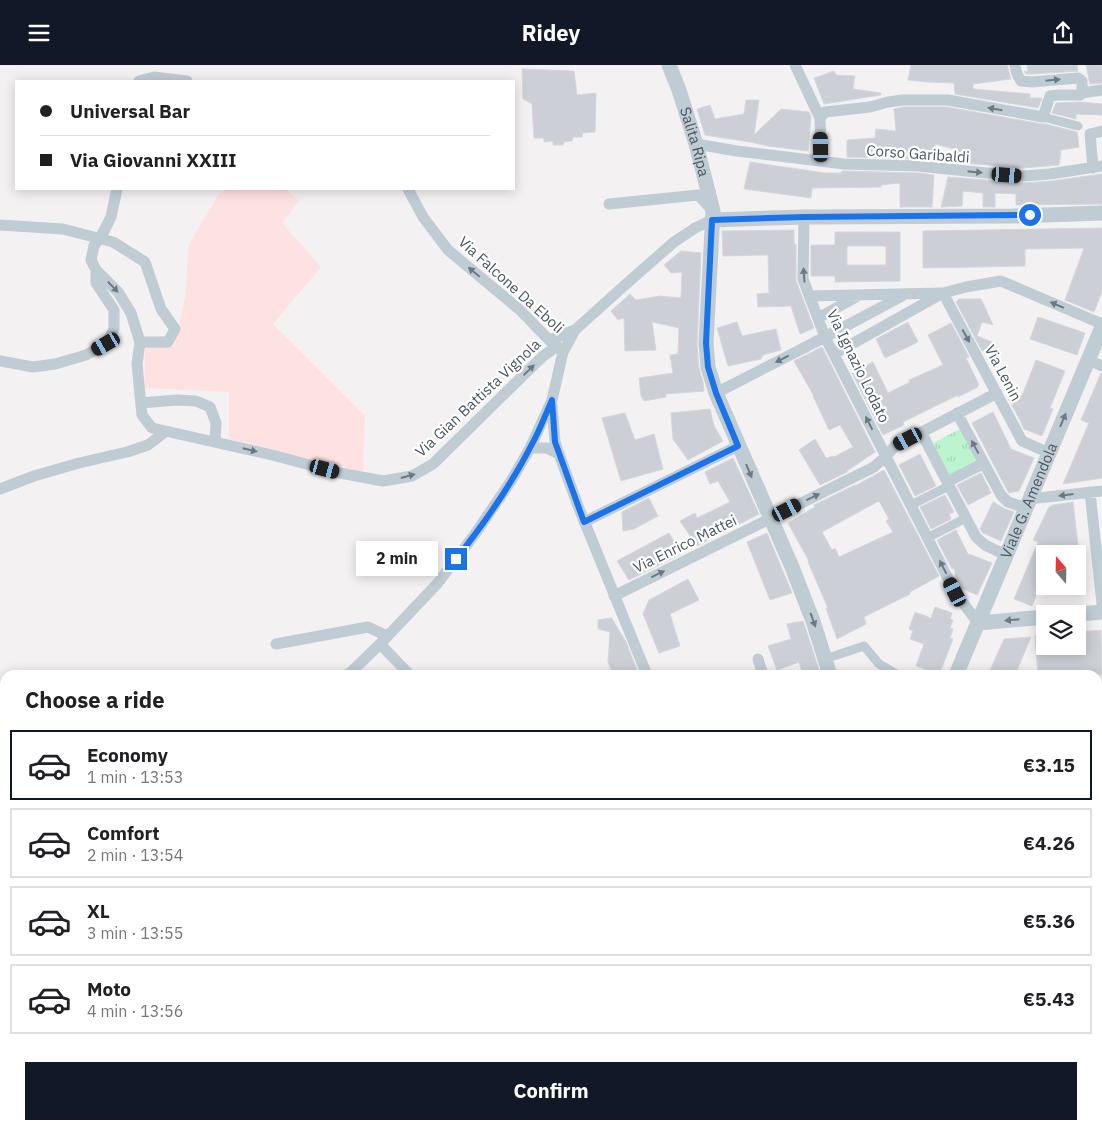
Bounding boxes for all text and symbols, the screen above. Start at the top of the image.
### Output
text: Ridey [522,18,580,47]
icon: menu [25,19,53,47]
icon: share [1049,19,1077,47]
one-way arrow [1045,76,1061,84]
text: Universal Bar [70,99,190,123]
street label: Salita Ripa [676,104,714,178]
one-way arrow [986,104,1002,112]
car [813,132,828,162]
street label: Corso Garibaldi [866,140,970,167]
text: Via Giovanni XXIII [70,148,236,172]
car [991,166,1022,184]
one-way arrow [967,168,983,176]
route start [1019,204,1041,226]
street label: Via Falcone Da Eboli [455,232,568,337]
one-way arrow [468,266,481,277]
one-way arrow [800,266,808,282]
one-way arrow [107,280,119,292]
one-way arrow [1050,301,1064,309]
street label: Via Ignazio Lodato [823,306,894,426]
one-way arrow [962,329,970,343]
car [89,330,122,358]
street label: Via Gian Battista Vignola [411,335,544,461]
street label: Via Lenin [981,341,1026,404]
one-way arrow [774,355,789,364]
one-way arrow [523,364,535,376]
one-way arrow [1059,412,1067,427]
one-way arrow [865,415,873,430]
car [891,425,924,453]
one-way arrow [971,439,979,454]
street label: Viale G. Amendola [996,440,1061,561]
one-way arrow [242,446,257,454]
car [308,458,341,480]
one-way arrow [745,463,753,478]
one-way arrow [401,471,416,479]
one-way arrow [1057,491,1073,499]
one-way arrow [806,493,820,501]
car [770,497,803,523]
street label: Via Enrico Mattei [630,510,740,577]
callout: 2 min [356,541,438,577]
north arrow [1036,545,1086,595]
map controls [1036,545,1086,655]
text: 2 min [376,548,418,568]
route end [445,548,467,570]
one-way arrow [939,560,947,575]
one-way arrow [651,570,665,578]
car [941,575,968,609]
button: layers [1036,605,1086,655]
one-way arrow [809,613,817,628]
one-way arrow [1003,616,1019,624]
text: Choose a ride [25,685,165,714]
icon: car [27,743,72,788]
text: Economy [87,743,168,767]
text: €3.15 [1023,753,1075,777]
text: 1 min · 13:53 [87,767,183,787]
icon: car [27,821,72,866]
text: Comfort [87,821,160,845]
text: €4.26 [1023,831,1075,855]
text: 2 min · 13:54 [87,845,183,865]
icon: car [27,899,72,944]
text: XL [87,899,110,923]
text: €5.36 [1023,909,1075,933]
text: 3 min · 13:55 [87,923,183,943]
icon: car [27,977,72,1022]
text: Moto [87,977,131,1001]
text: €5.43 [1023,987,1075,1011]
text: 4 min · 13:56 [87,1001,183,1021]
button: Confirm [25,1062,1077,1120]

